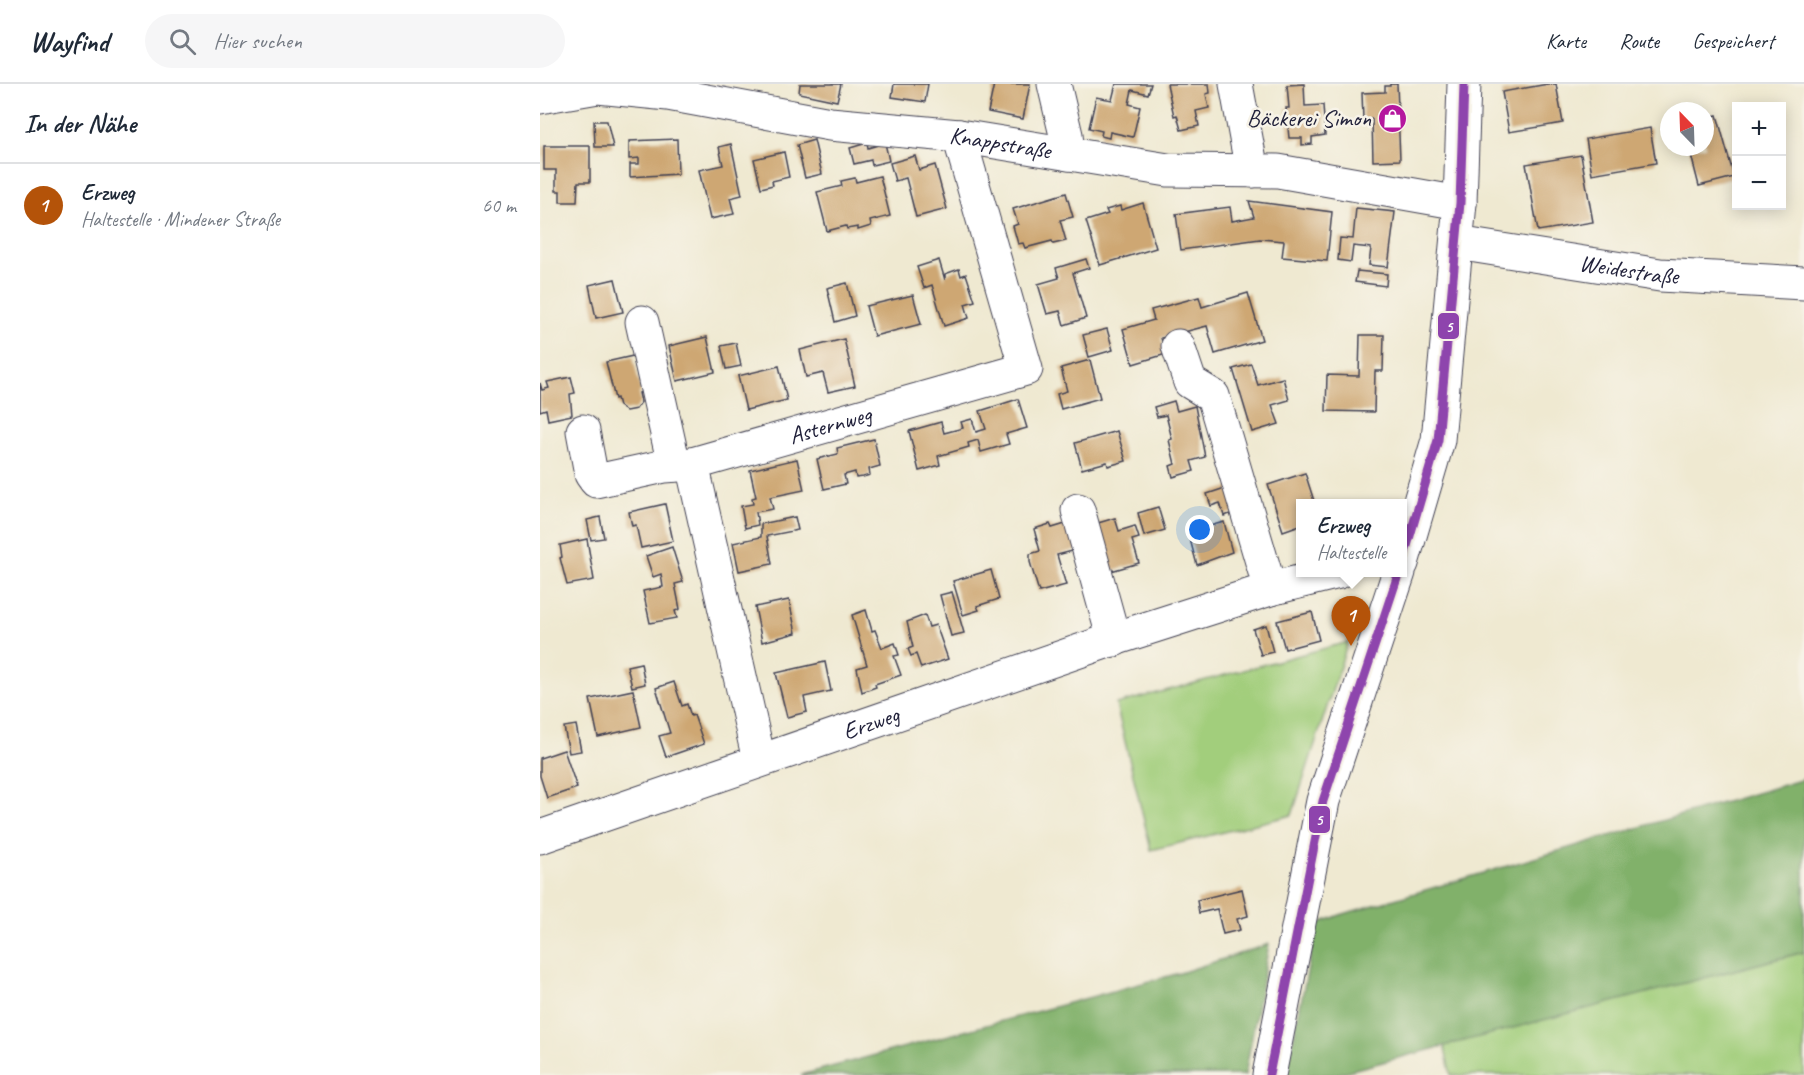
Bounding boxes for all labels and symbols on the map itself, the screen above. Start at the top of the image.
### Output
shop icon: Bäckerei Simon [1376,102,1408,134]
north arrow [1660,102,1714,156]
place label: Bäckerei Simon [1247,103,1371,133]
street label: Knappstraße [948,120,1055,166]
street label: Weidestraße [1577,248,1681,291]
line badge: 5 [1437,312,1460,340]
text: 5 [1446,317,1455,337]
street label: Asternweg [786,398,876,451]
your location [1185,515,1214,544]
pin: 1 [1332,596,1370,646]
street label: Erzweg [839,699,904,746]
line badge: 5 [1308,805,1331,834]
text: 5 [1316,810,1325,830]

